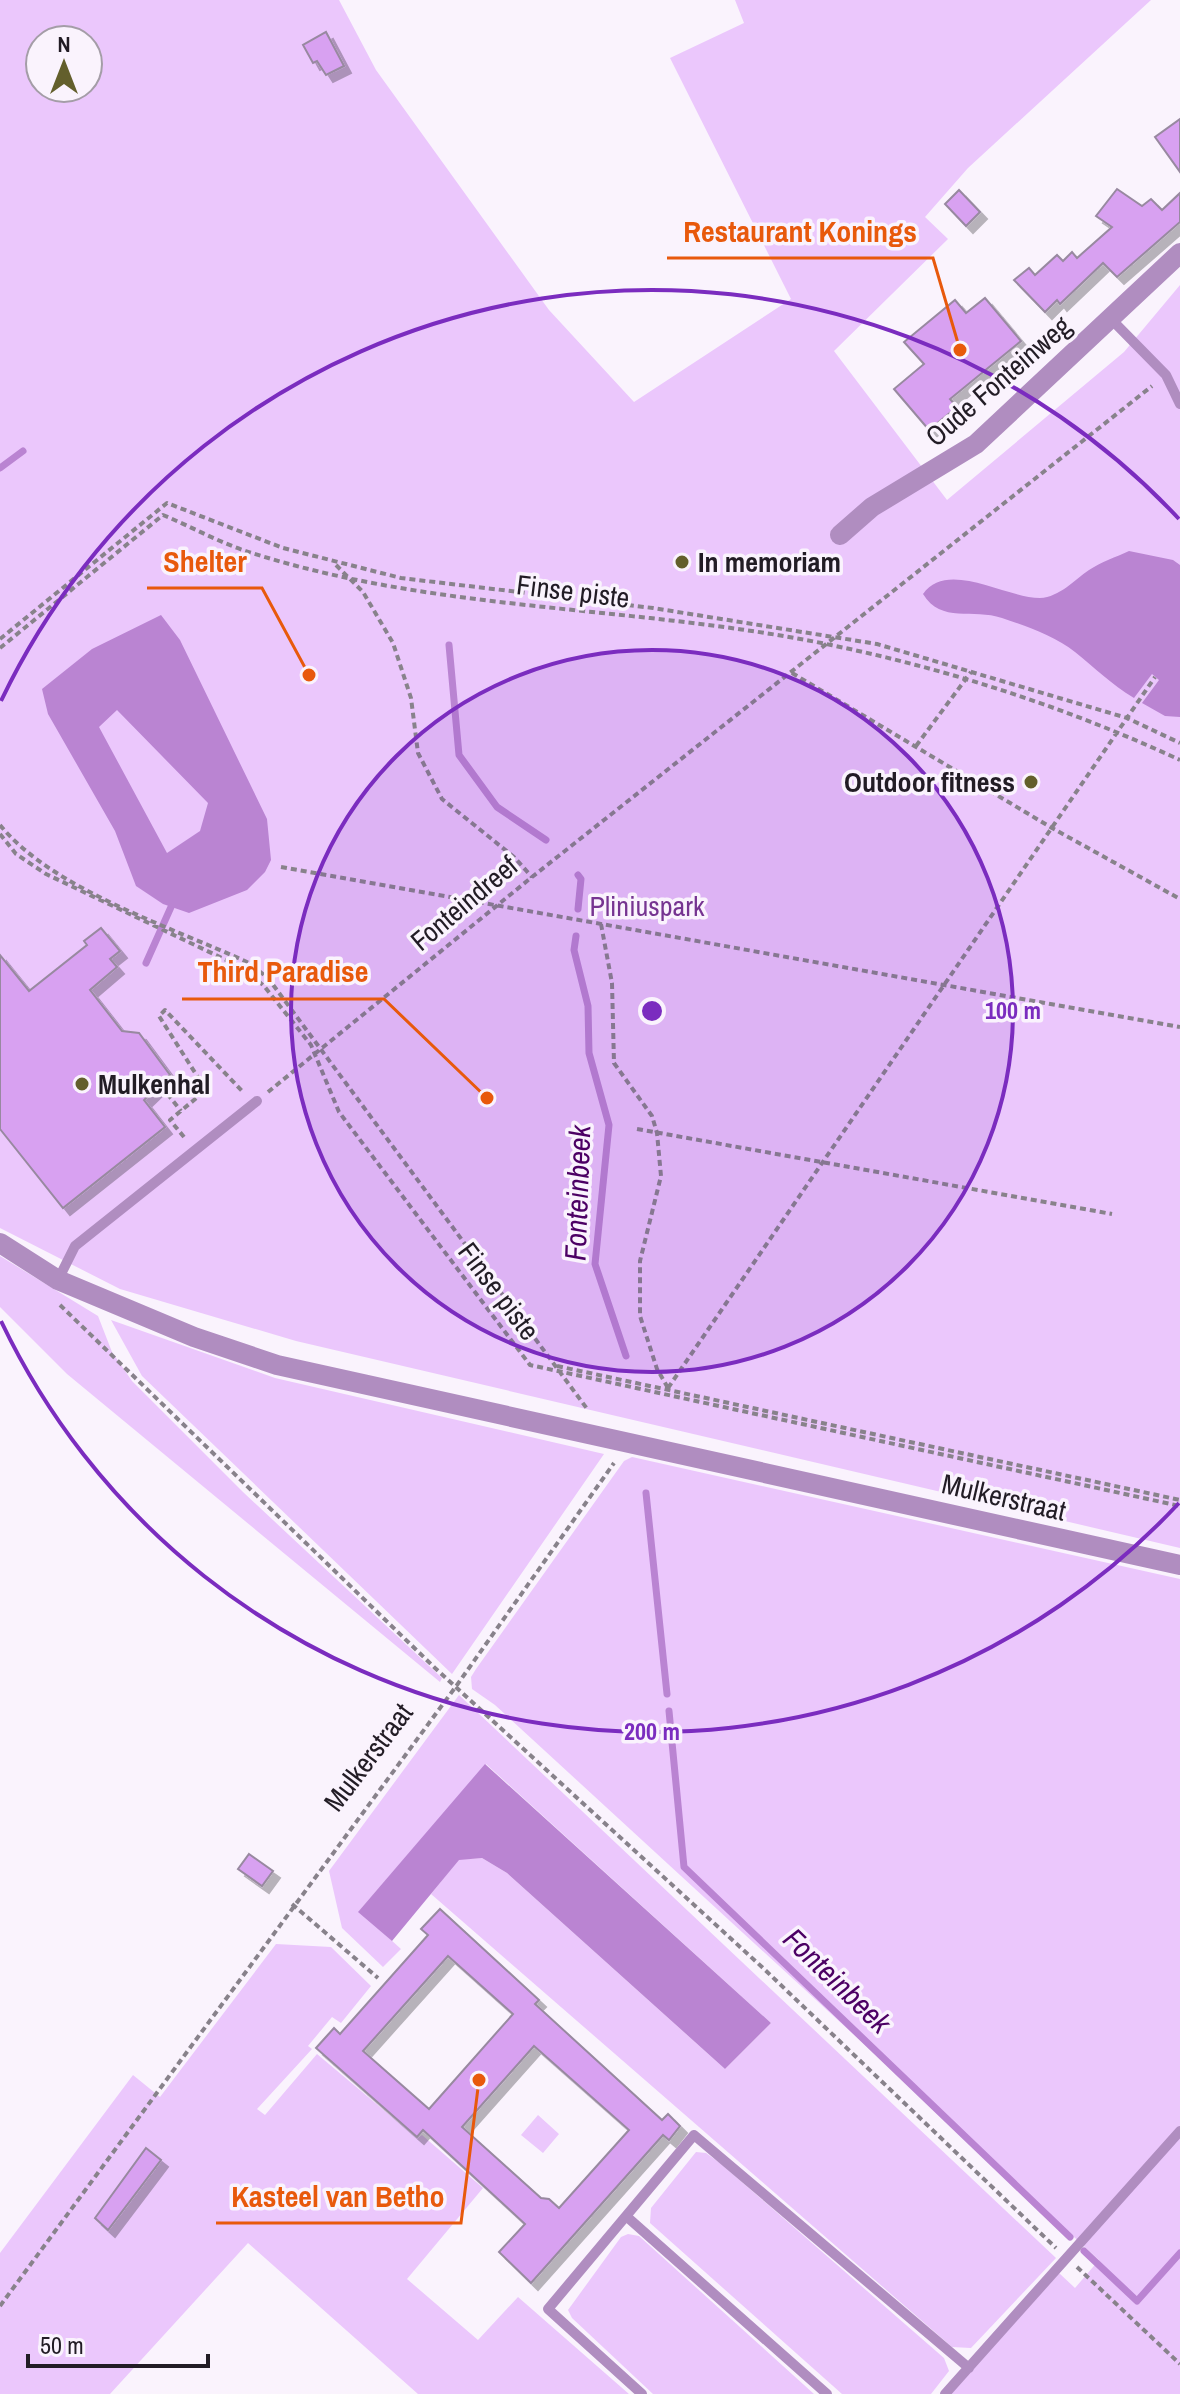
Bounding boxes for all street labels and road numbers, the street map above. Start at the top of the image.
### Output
street label: Oude Fonteinweg [917,307,1079,455]
street label: Finse piste [514,565,632,617]
street label: Fonteindreef [402,847,526,959]
street label: Finse piste [450,1234,548,1348]
street label: Mulkerstraat [938,1464,1070,1530]
street label: Mulkerstraat [315,1695,421,1819]

